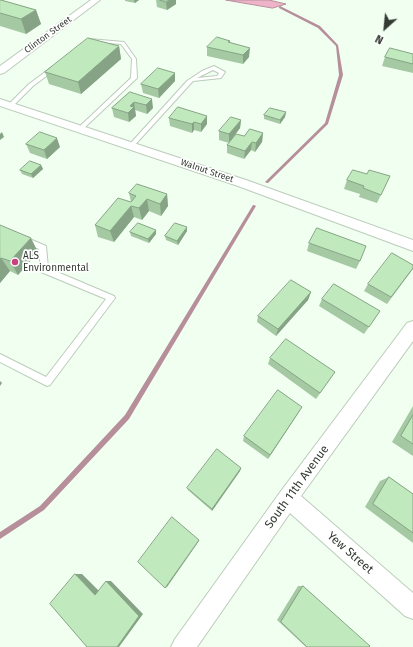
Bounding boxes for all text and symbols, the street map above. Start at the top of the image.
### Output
north arrow [365,8,405,48]
street label: Clinton Street [22,14,74,56]
text: N [373,32,386,47]
street label: Walnut Street [179,157,235,185]
place label: ALS Environmental [23,250,89,274]
marker: ALS Environmental [10,257,20,267]
street label: South 11th Avenue [262,442,332,532]
street label: Yew Street [324,529,376,577]

